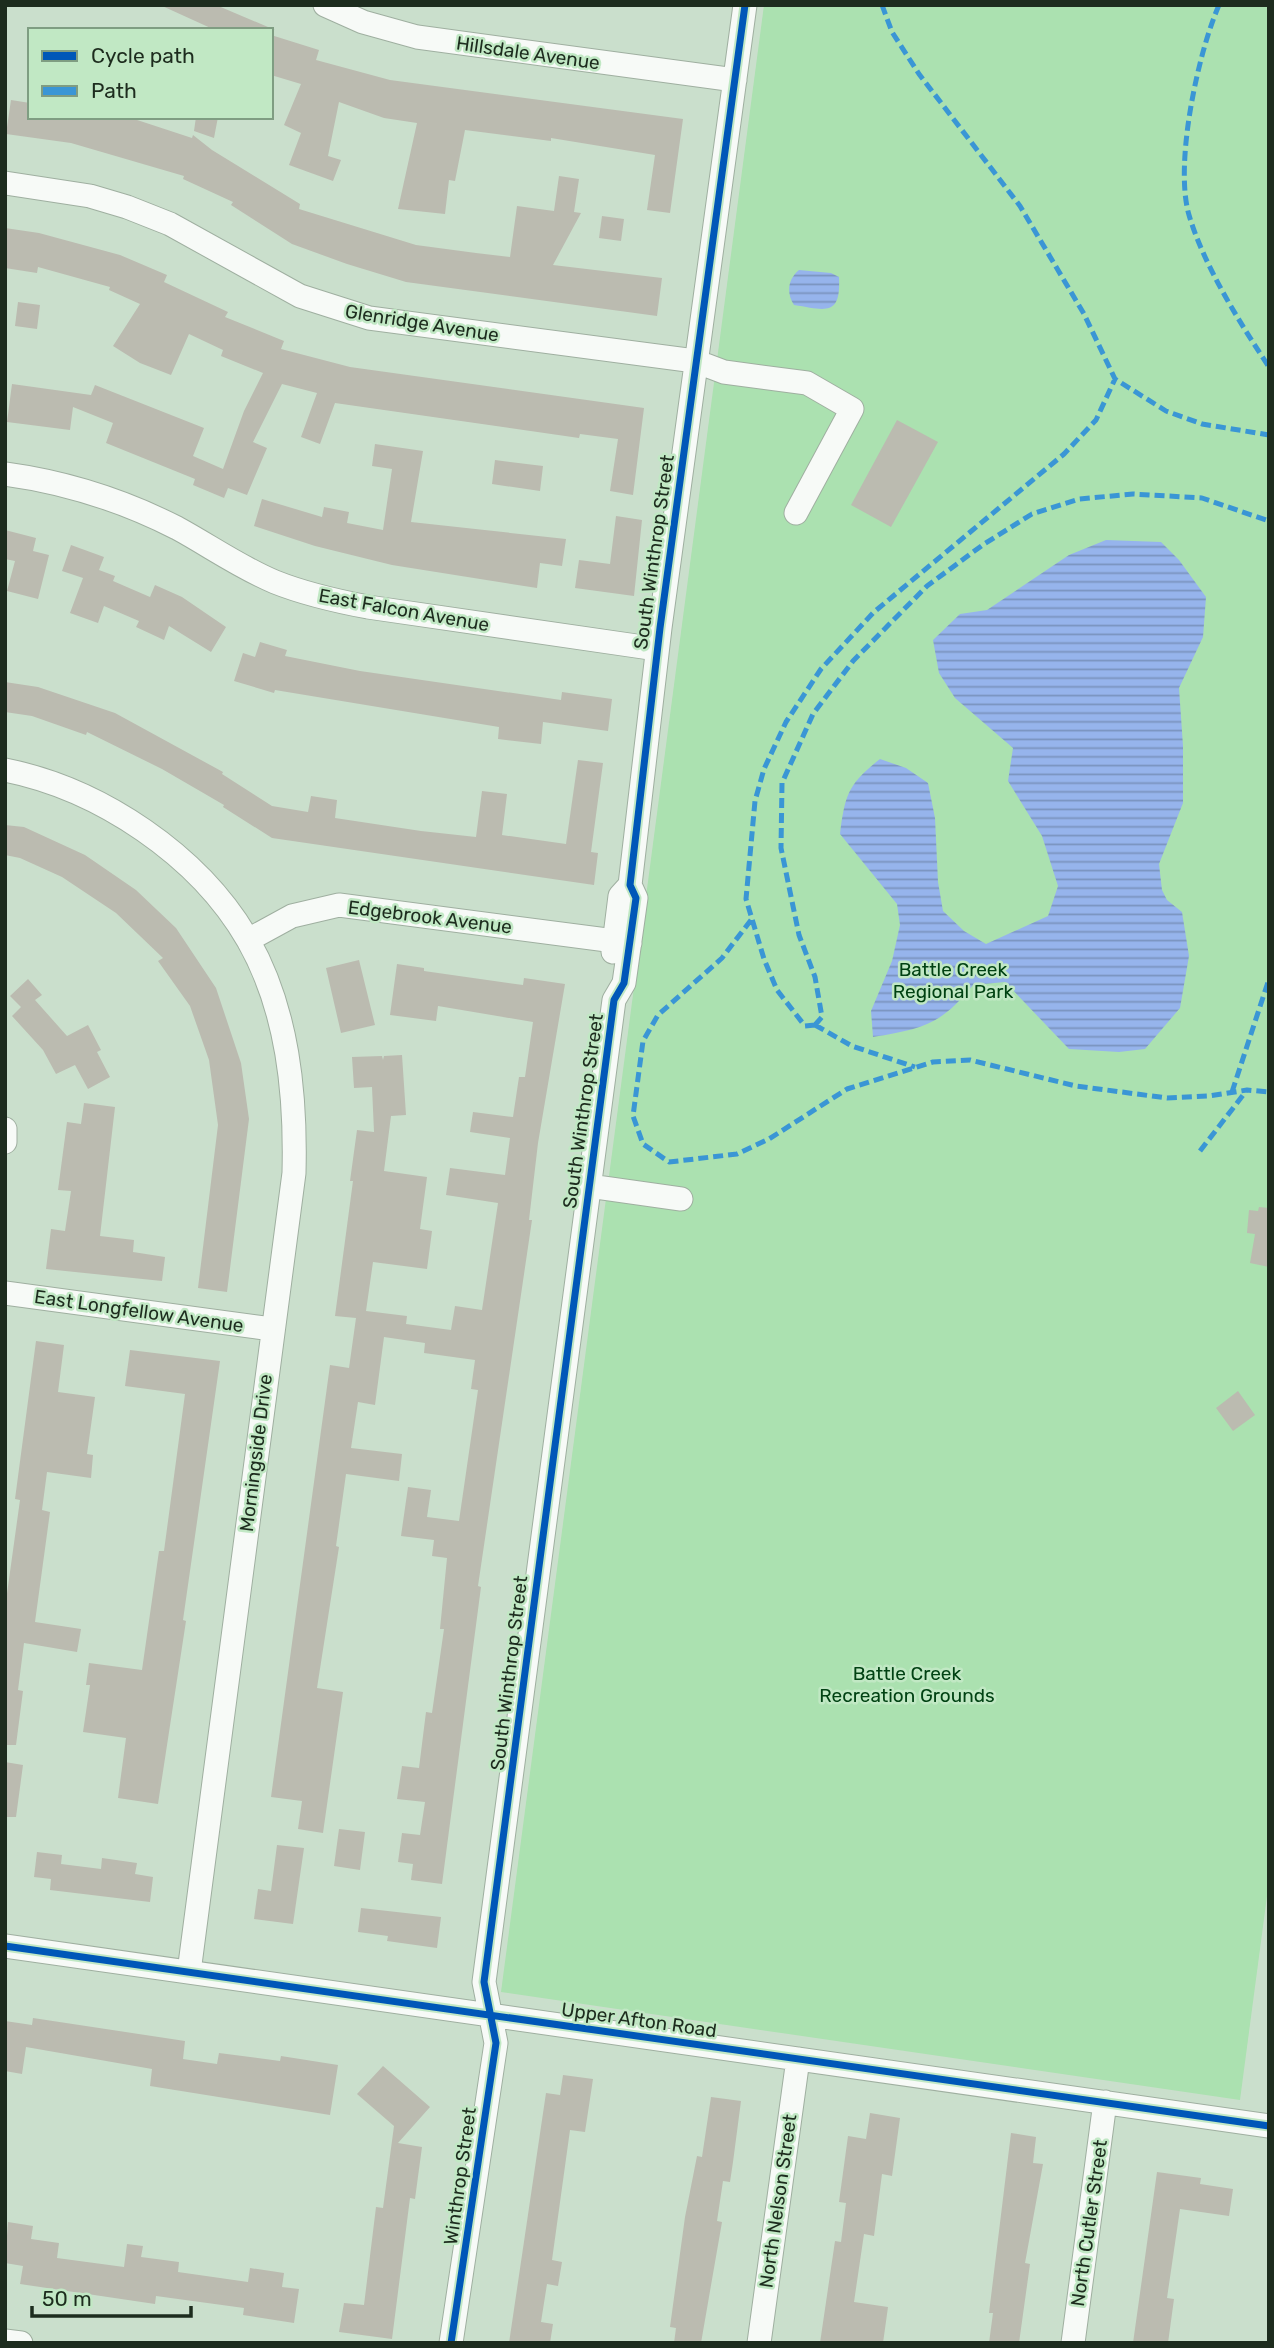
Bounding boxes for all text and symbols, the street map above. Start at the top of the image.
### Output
legend [28,28,273,119]
street label: Hillsdale Avenue [455,32,601,74]
text: Cycle path [91,43,195,68]
text: Path [91,78,137,103]
street label: Glenridge Avenue [343,299,501,347]
street label: South Winthrop Street [629,453,679,651]
street label: East Falcon Avenue [317,584,491,636]
street label: Edgebrook Avenue [347,896,513,938]
park label: Battle Creek Regional Park [893,958,1013,1003]
street label: South Winthrop Street [558,1012,608,1210]
street label: East Longfellow Avenue [33,1285,245,1337]
street label: Morningside Drive [235,1373,277,1533]
street label: South Winthrop Street [486,1573,532,1772]
park label: Battle Creek Recreation Grounds [819,1662,995,1707]
street label: Upper Afton Road [560,1998,718,2042]
street label: Winthrop Street [439,2105,481,2246]
street label: North Nelson Street [754,2112,802,2289]
street label: North Cutler Street [1066,2138,1112,2308]
scale bar [32,2274,191,2318]
text: 50 m [42,2286,92,2311]

